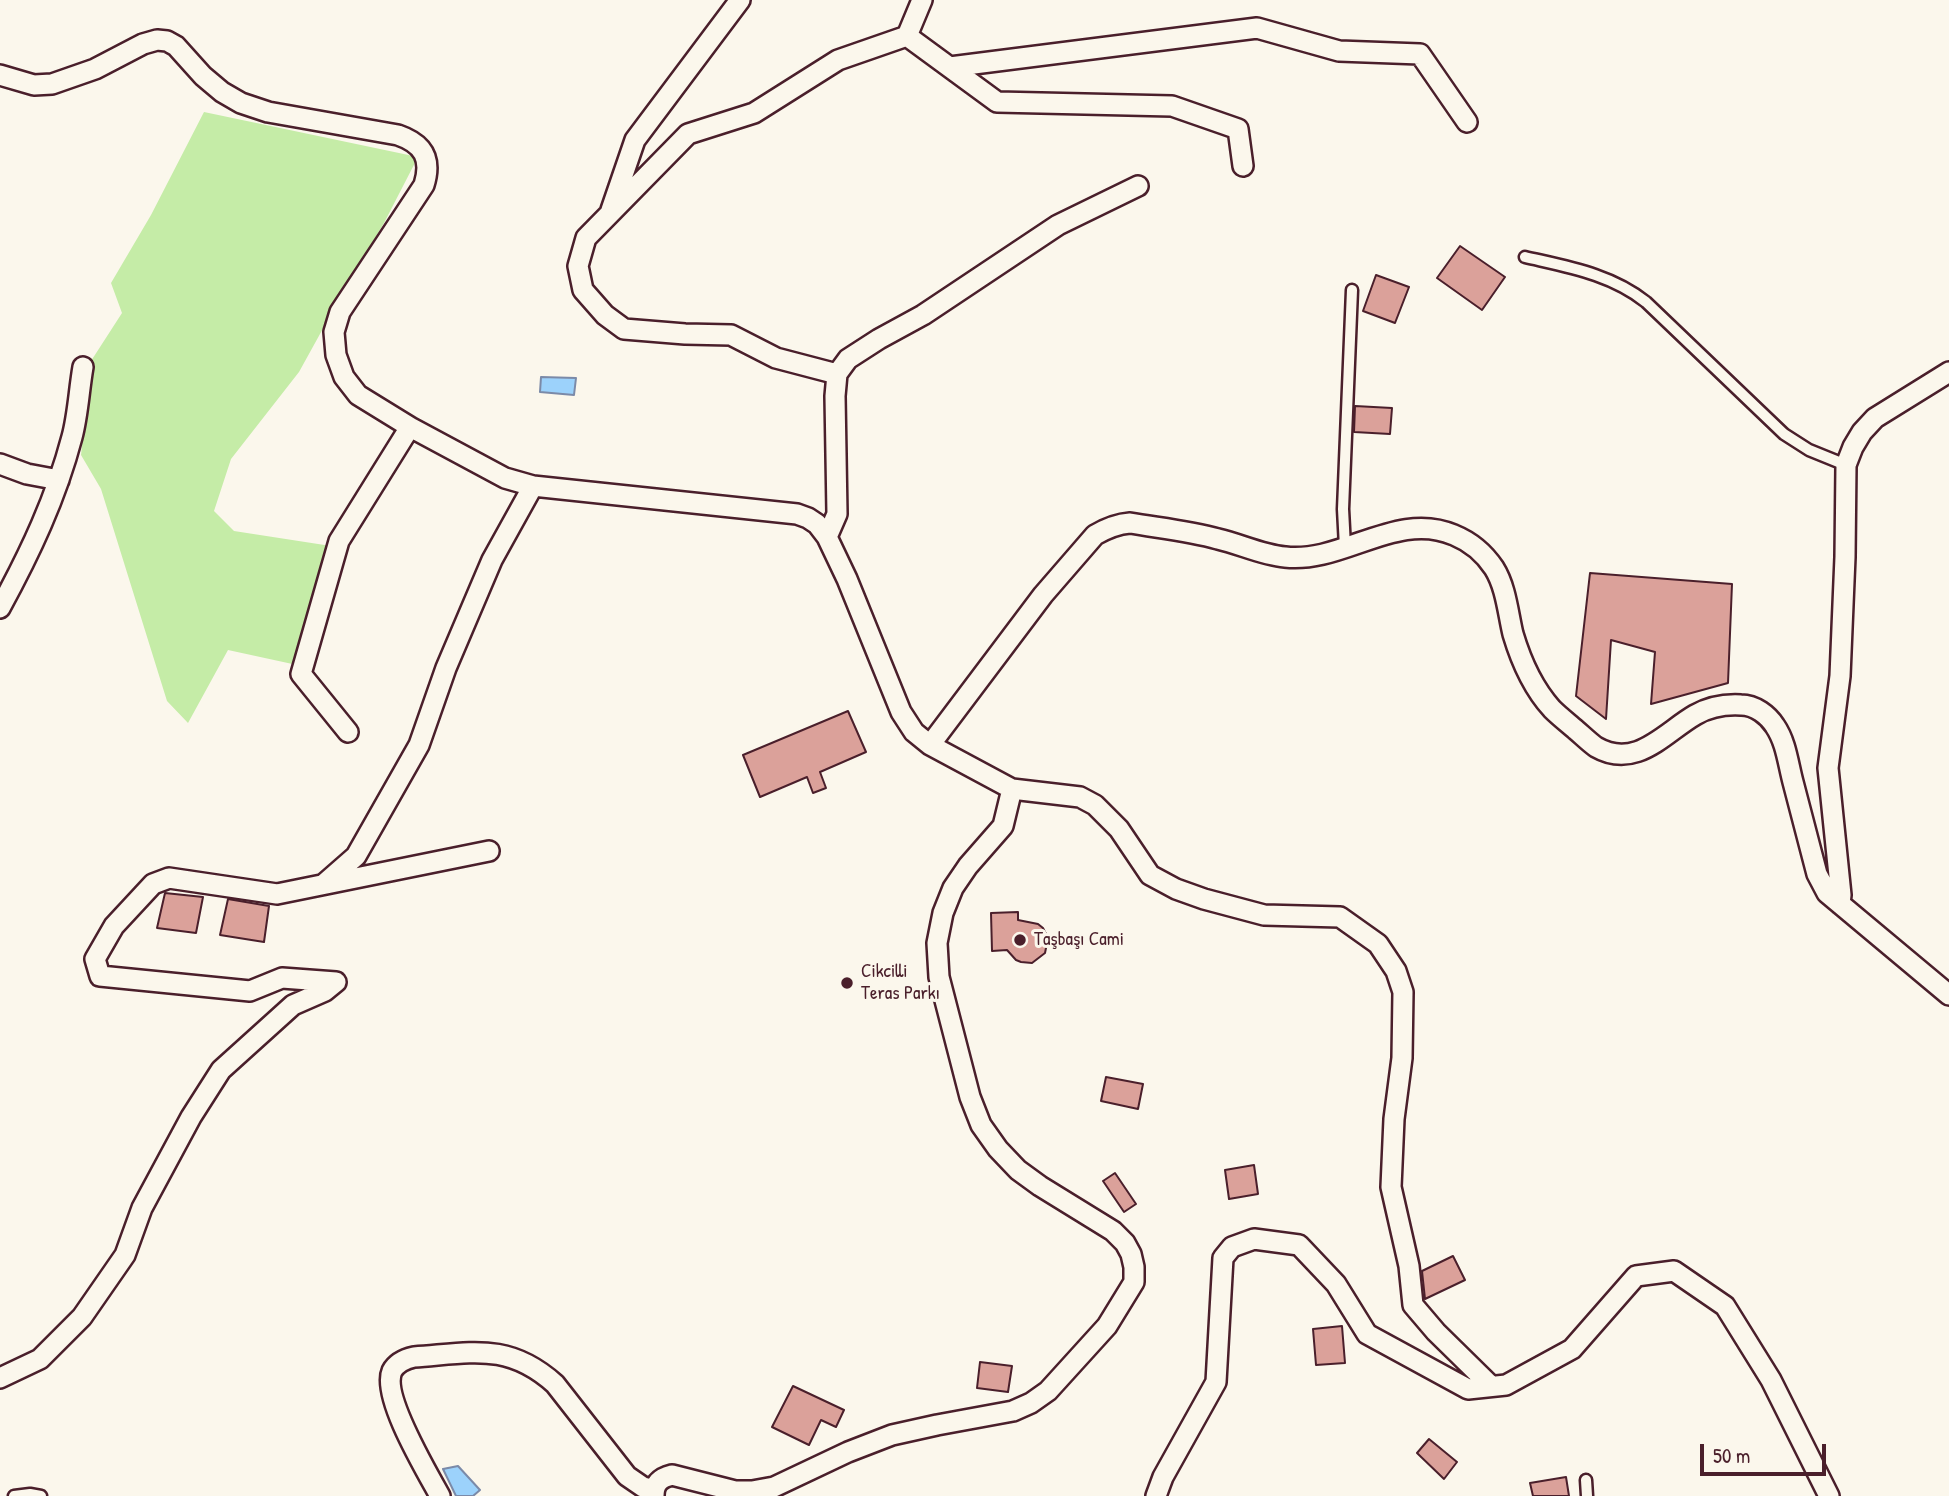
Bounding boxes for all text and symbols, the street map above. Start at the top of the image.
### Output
place label: Taşbaşı Cami [1034,929,1124,951]
marker: Taşbaşı Cami [1012,932,1028,948]
place label: Cikcilli Teras Parkı [861,961,940,1005]
marker: Cikcilli Teras Parkı [839,975,855,991]
scale bar [1704,1430,1830,1474]
text: 50 m [1713,1441,1750,1470]

